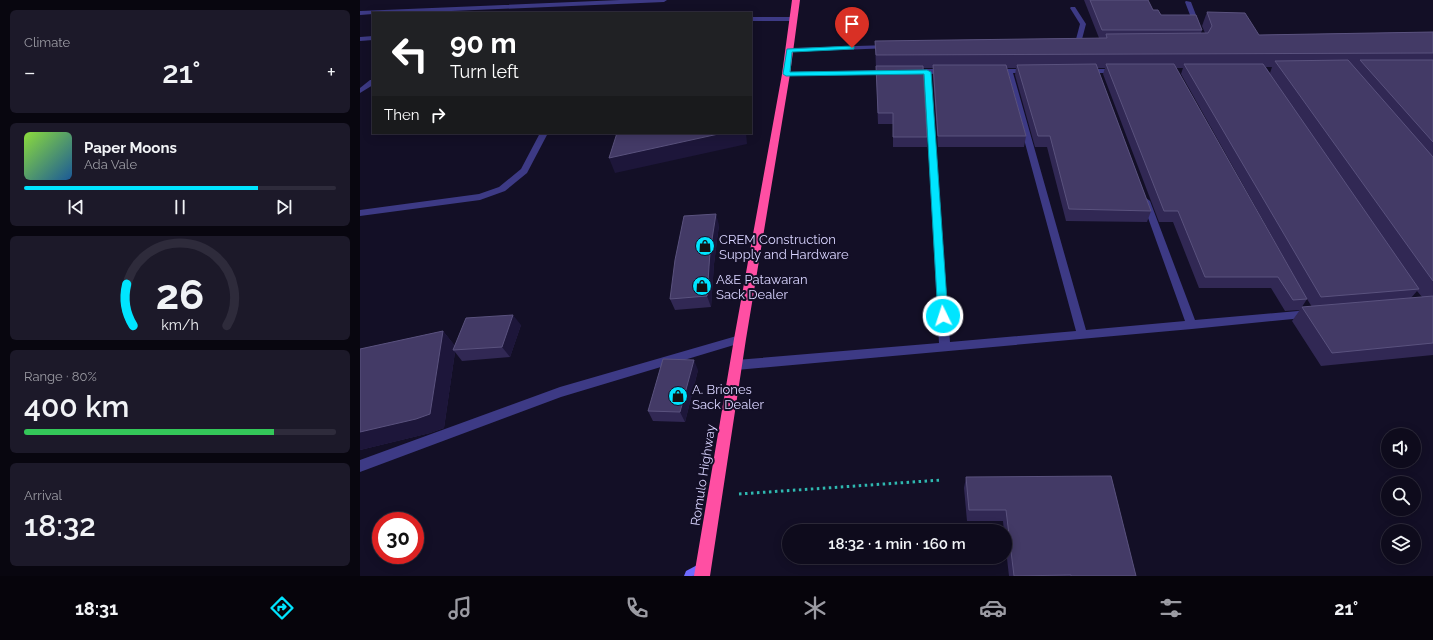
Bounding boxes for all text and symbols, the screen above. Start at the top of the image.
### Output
pin [835,7.0,869,48]
icon: arrive [841,13,863,35]
text: 90 m [450,27,516,60]
icon: left [384,28,436,80]
text: Climate [24,35,70,50]
text: 21° [162,55,201,90]
text: − [24,59,36,85]
text: + [327,59,336,85]
text: Turn left [450,61,519,82]
icon: right [427,104,449,126]
text: Then [384,106,419,124]
text: Paper Moons [84,139,177,157]
text: Ada Vale [84,157,137,172]
icon: previous [65,196,87,218]
icon: pause [169,196,191,218]
icon: next [273,196,295,218]
place label: CREM Construction Supply and Hardware [719,232,849,262]
shop icon: CREM Construction Supply and Hardware [694,235,716,257]
text: 26 [156,270,204,319]
place label: A&E Patawaran Sack Dealer [716,272,808,302]
shop icon: A&E Patawaran Sack Dealer [691,275,713,297]
position arrow [922,295,964,337]
text: km/h [161,317,199,333]
text: Range · 80% [24,369,97,384]
place label: A. Briones Sack Dealer [692,382,764,412]
shop icon: A. Briones Sack Dealer [667,385,689,407]
text: 400 km [24,389,129,424]
street label: Romulo Highway [688,423,718,527]
map controls [1381,428,1421,564]
button: sound [1381,428,1421,468]
button: search [1381,476,1421,516]
text: Arrival [24,488,62,503]
text: 18:32 [24,508,96,543]
speed limit sign: 30 [372,512,424,564]
button: layers [1381,524,1421,564]
text: 18:32 · 1 min · 160 m [828,535,966,553]
icon: directions [268,594,296,622]
icon: music [446,594,474,622]
icon: phone [623,594,651,622]
icon: climate [801,594,829,622]
icon: car [979,594,1007,622]
icon: filters [1157,594,1185,622]
text: 18:31 [75,598,118,619]
text: 21° [1334,598,1358,619]

